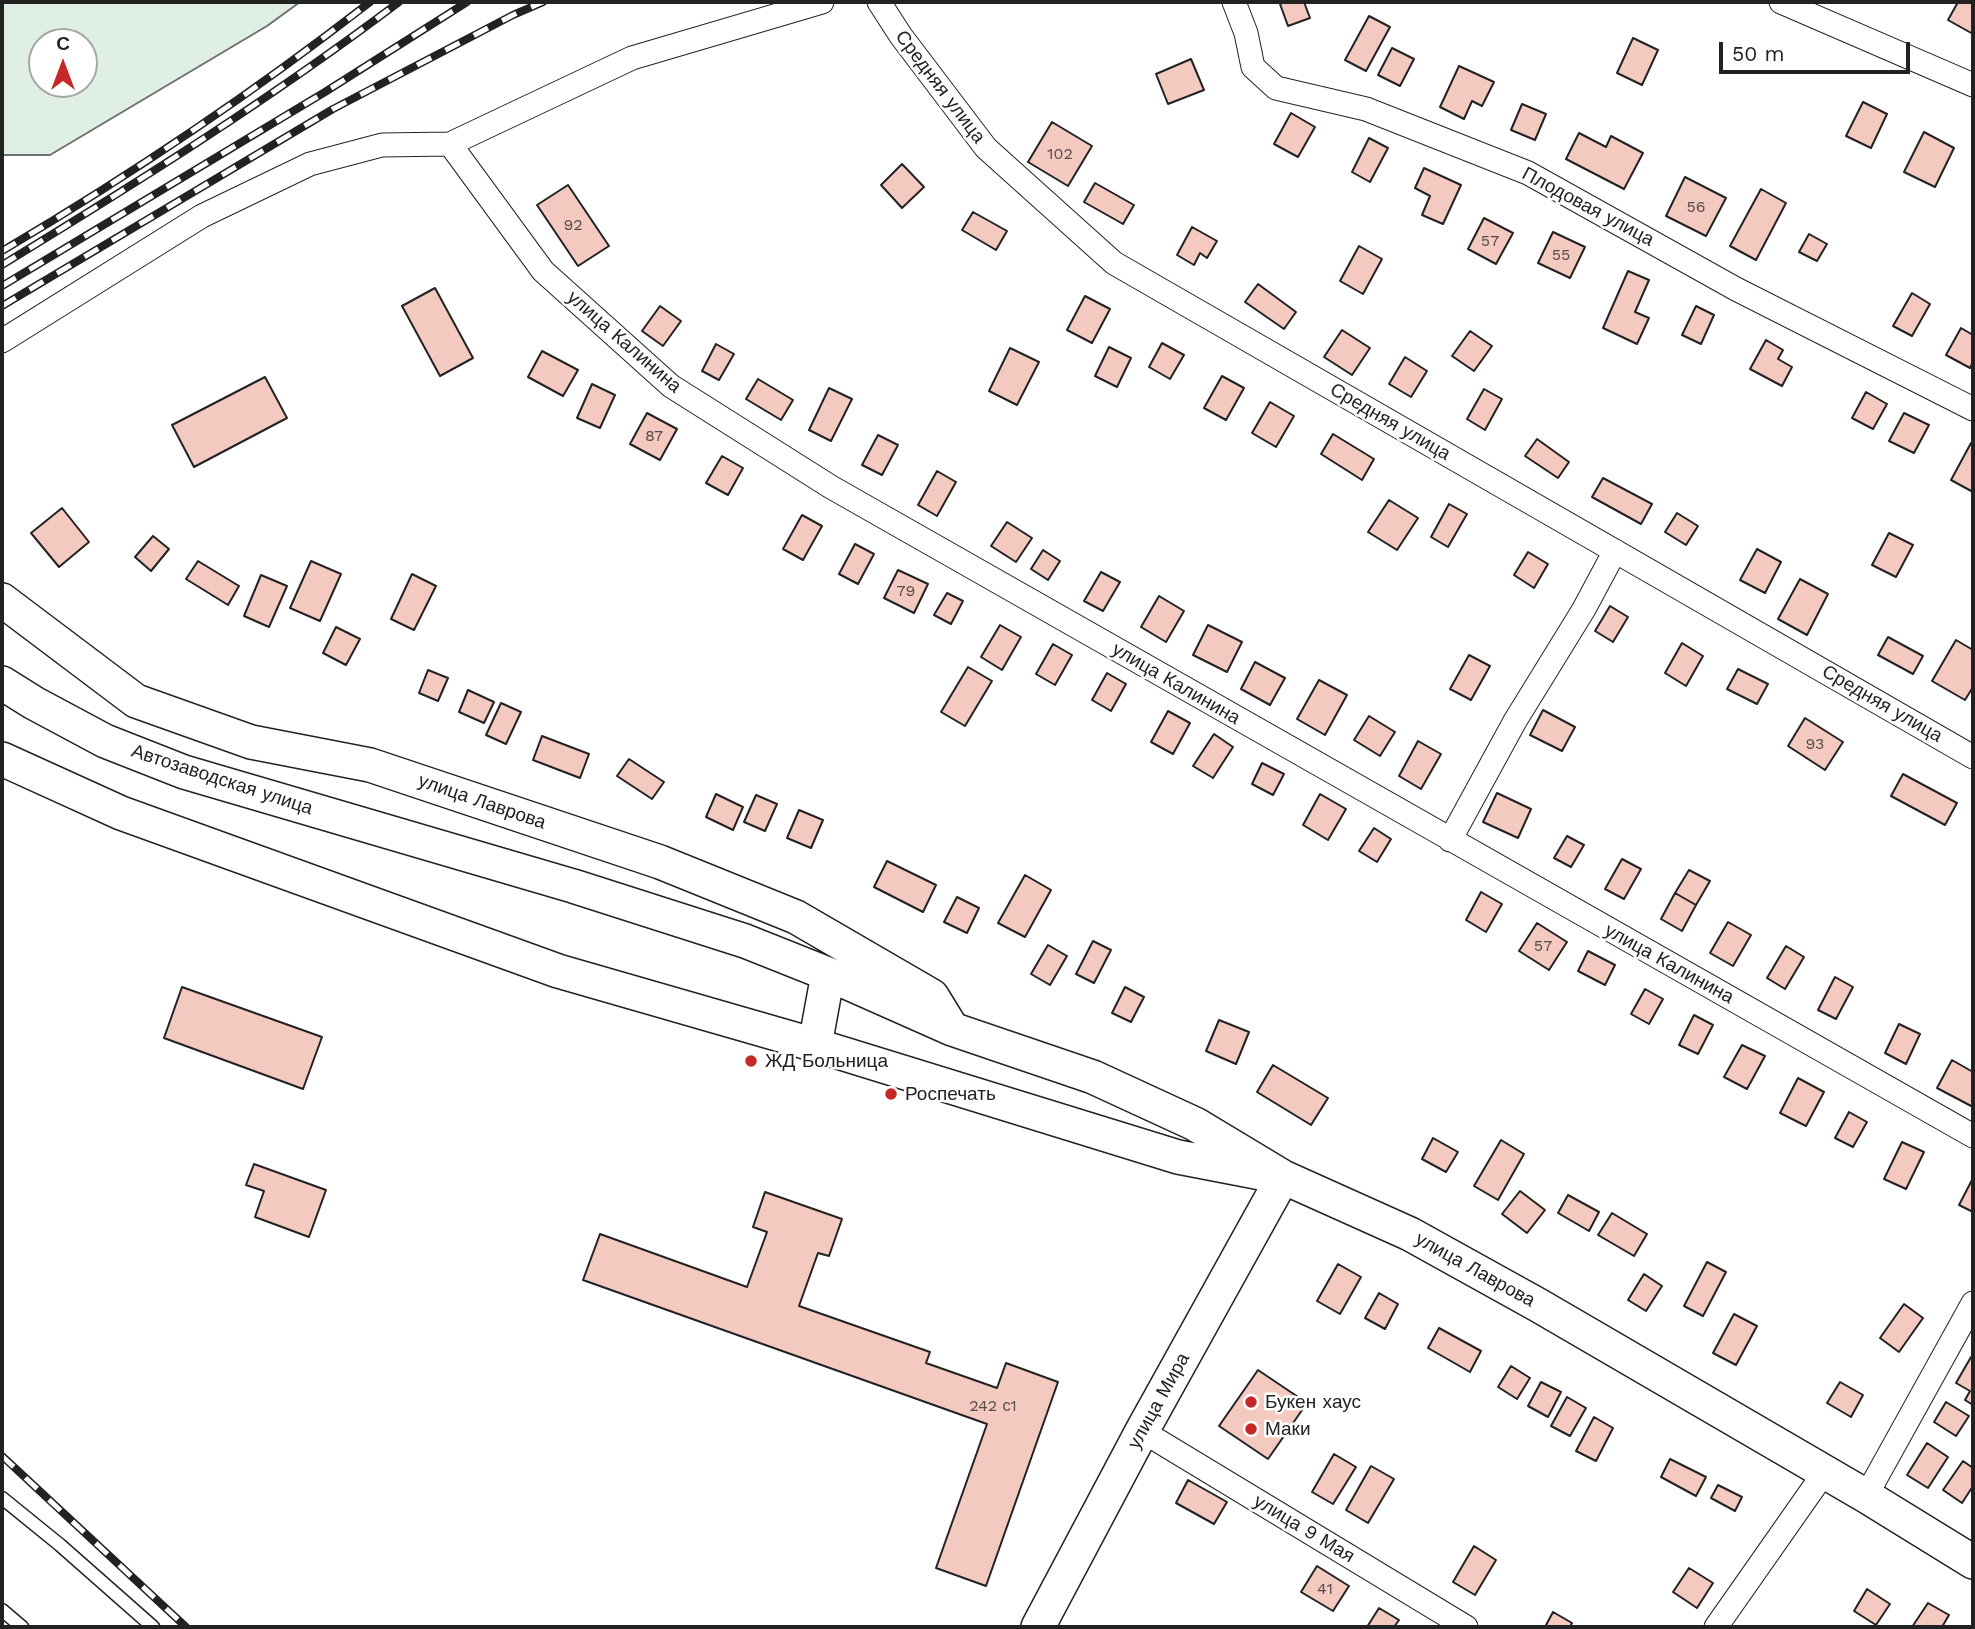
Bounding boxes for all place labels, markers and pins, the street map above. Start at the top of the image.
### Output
place label: ЖД Больница [765,1050,888,1072]
marker: ЖД Больница [743,1053,759,1069]
place label: Роспечать [905,1083,996,1105]
marker: Роспечать [883,1086,899,1102]
place label: Букен хаус [1265,1391,1361,1413]
marker: Букен хаус [1243,1394,1259,1410]
place label: Маки [1265,1418,1311,1440]
marker: Маки [1243,1421,1259,1437]

